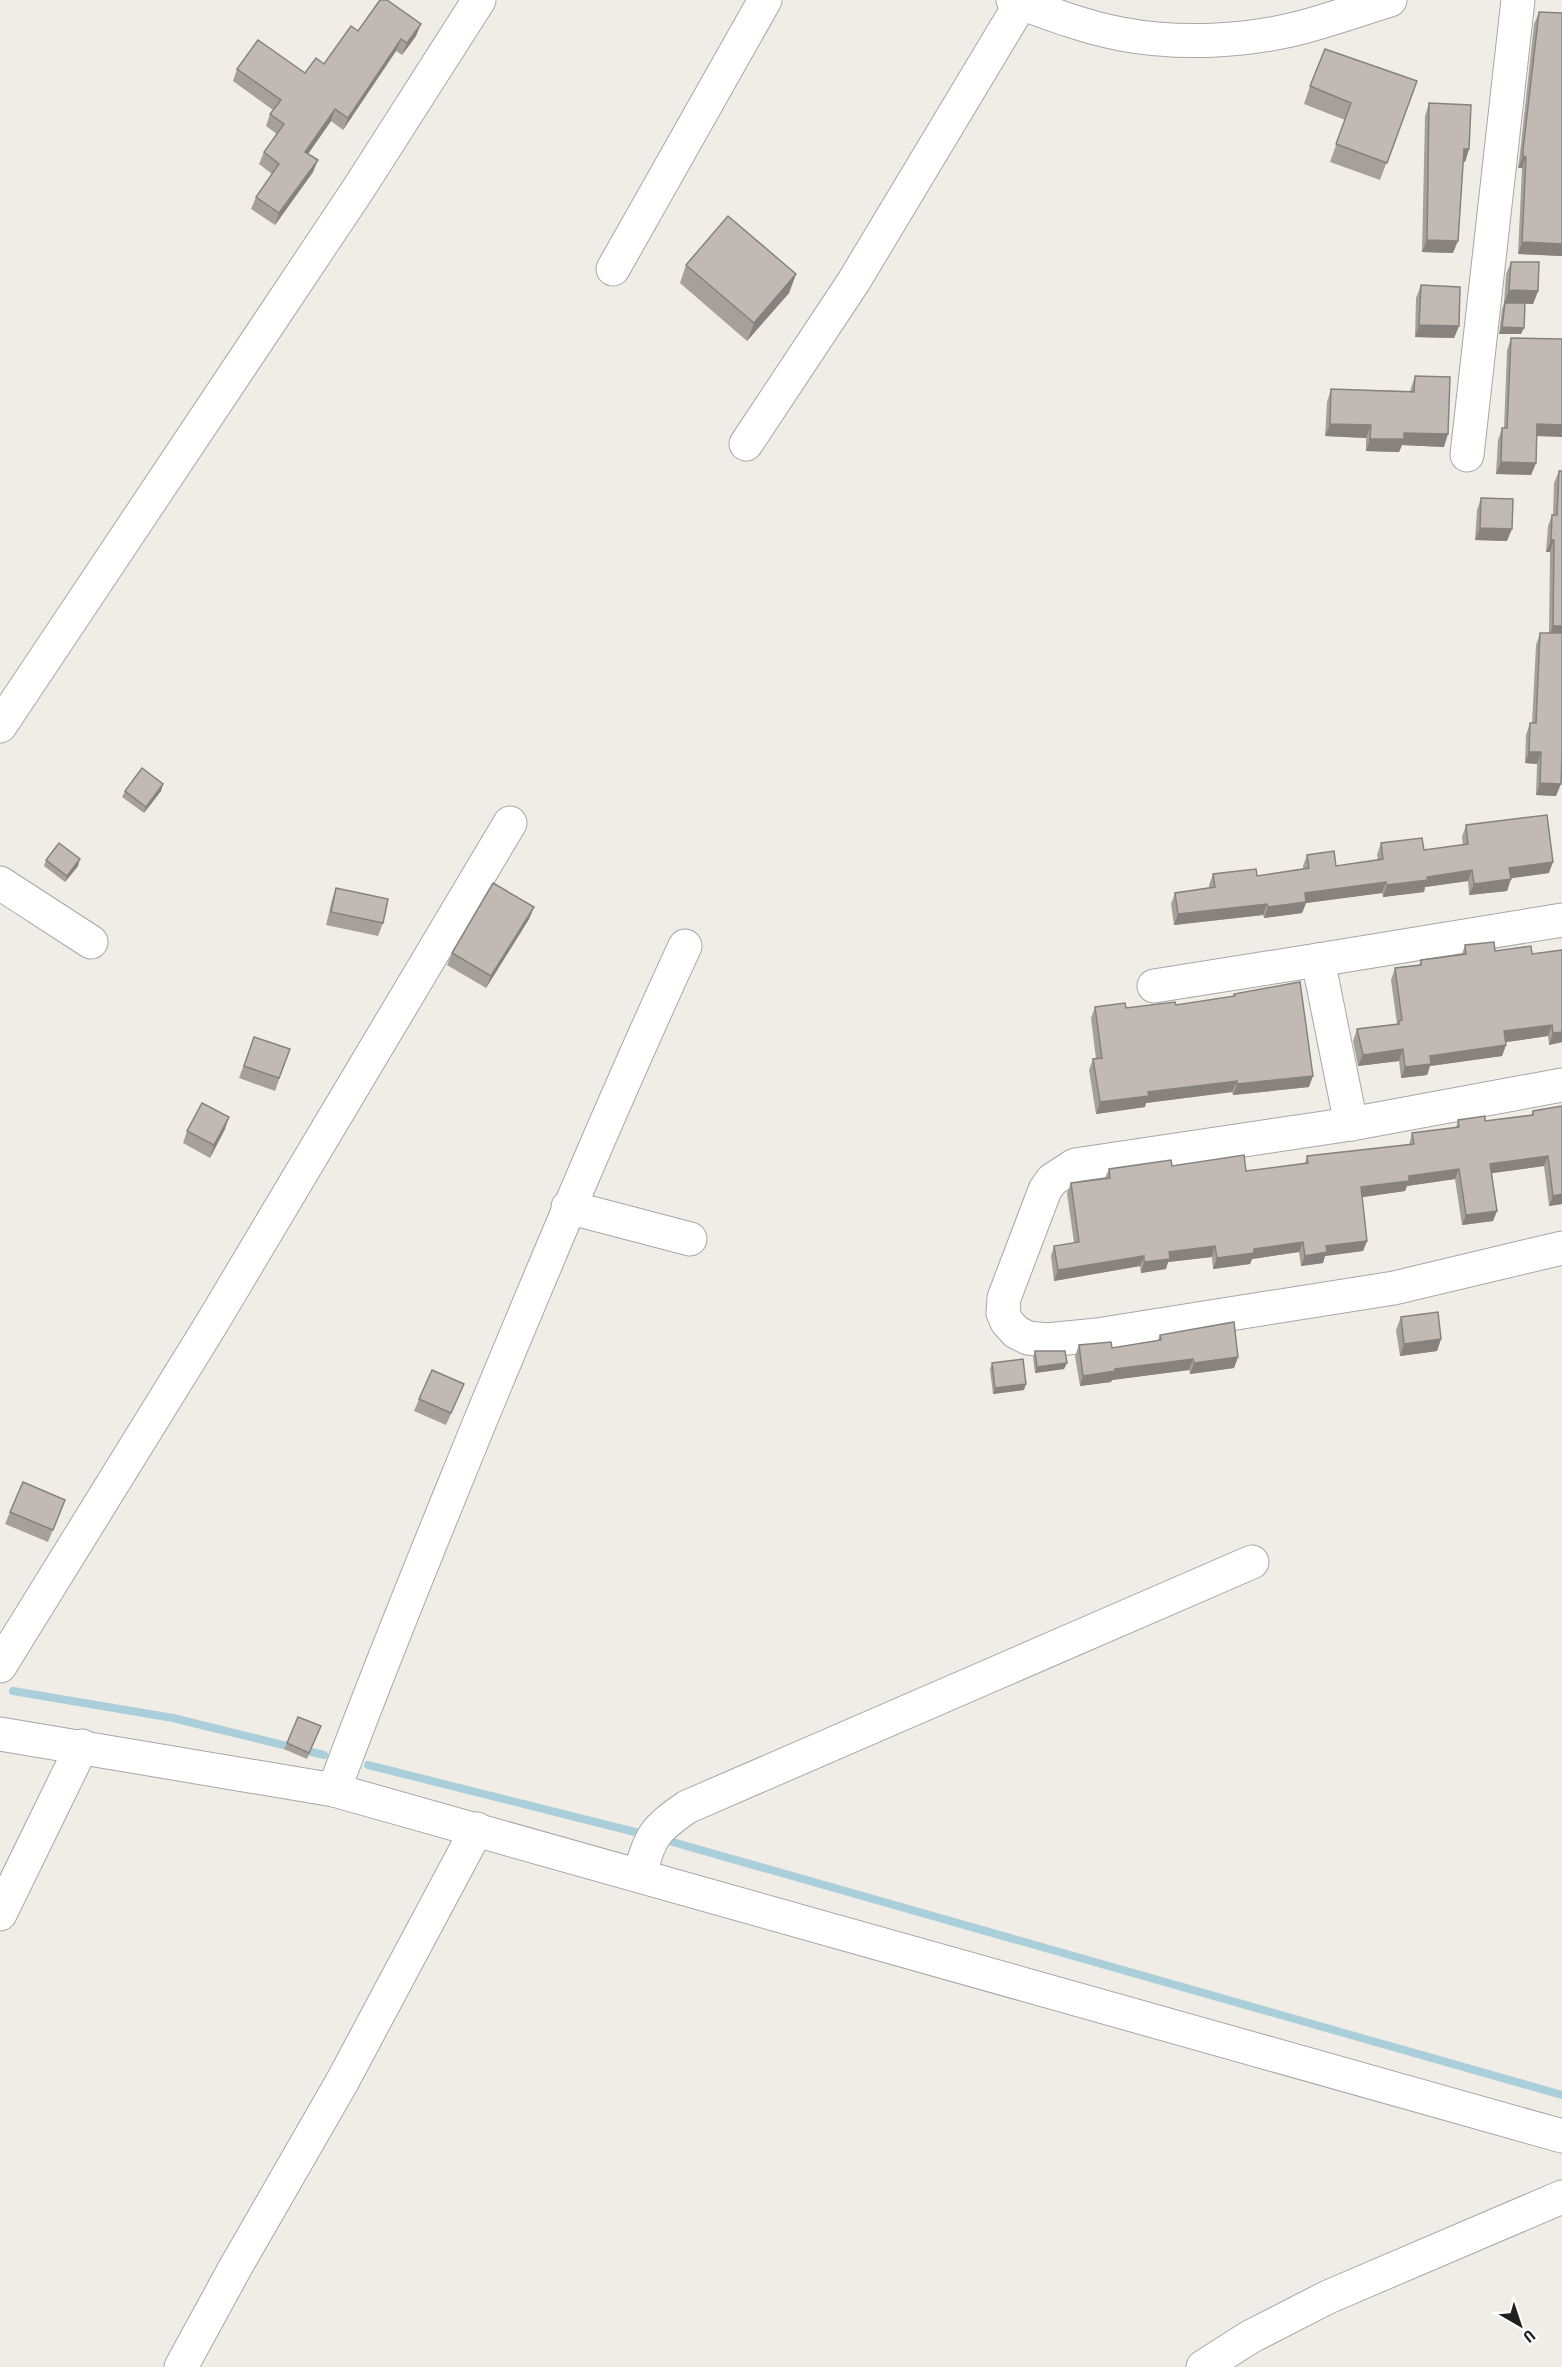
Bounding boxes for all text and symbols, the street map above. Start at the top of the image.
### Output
north arrow [1490,2295,1550,2355]
text: U [1520,2326,1539,2347]

